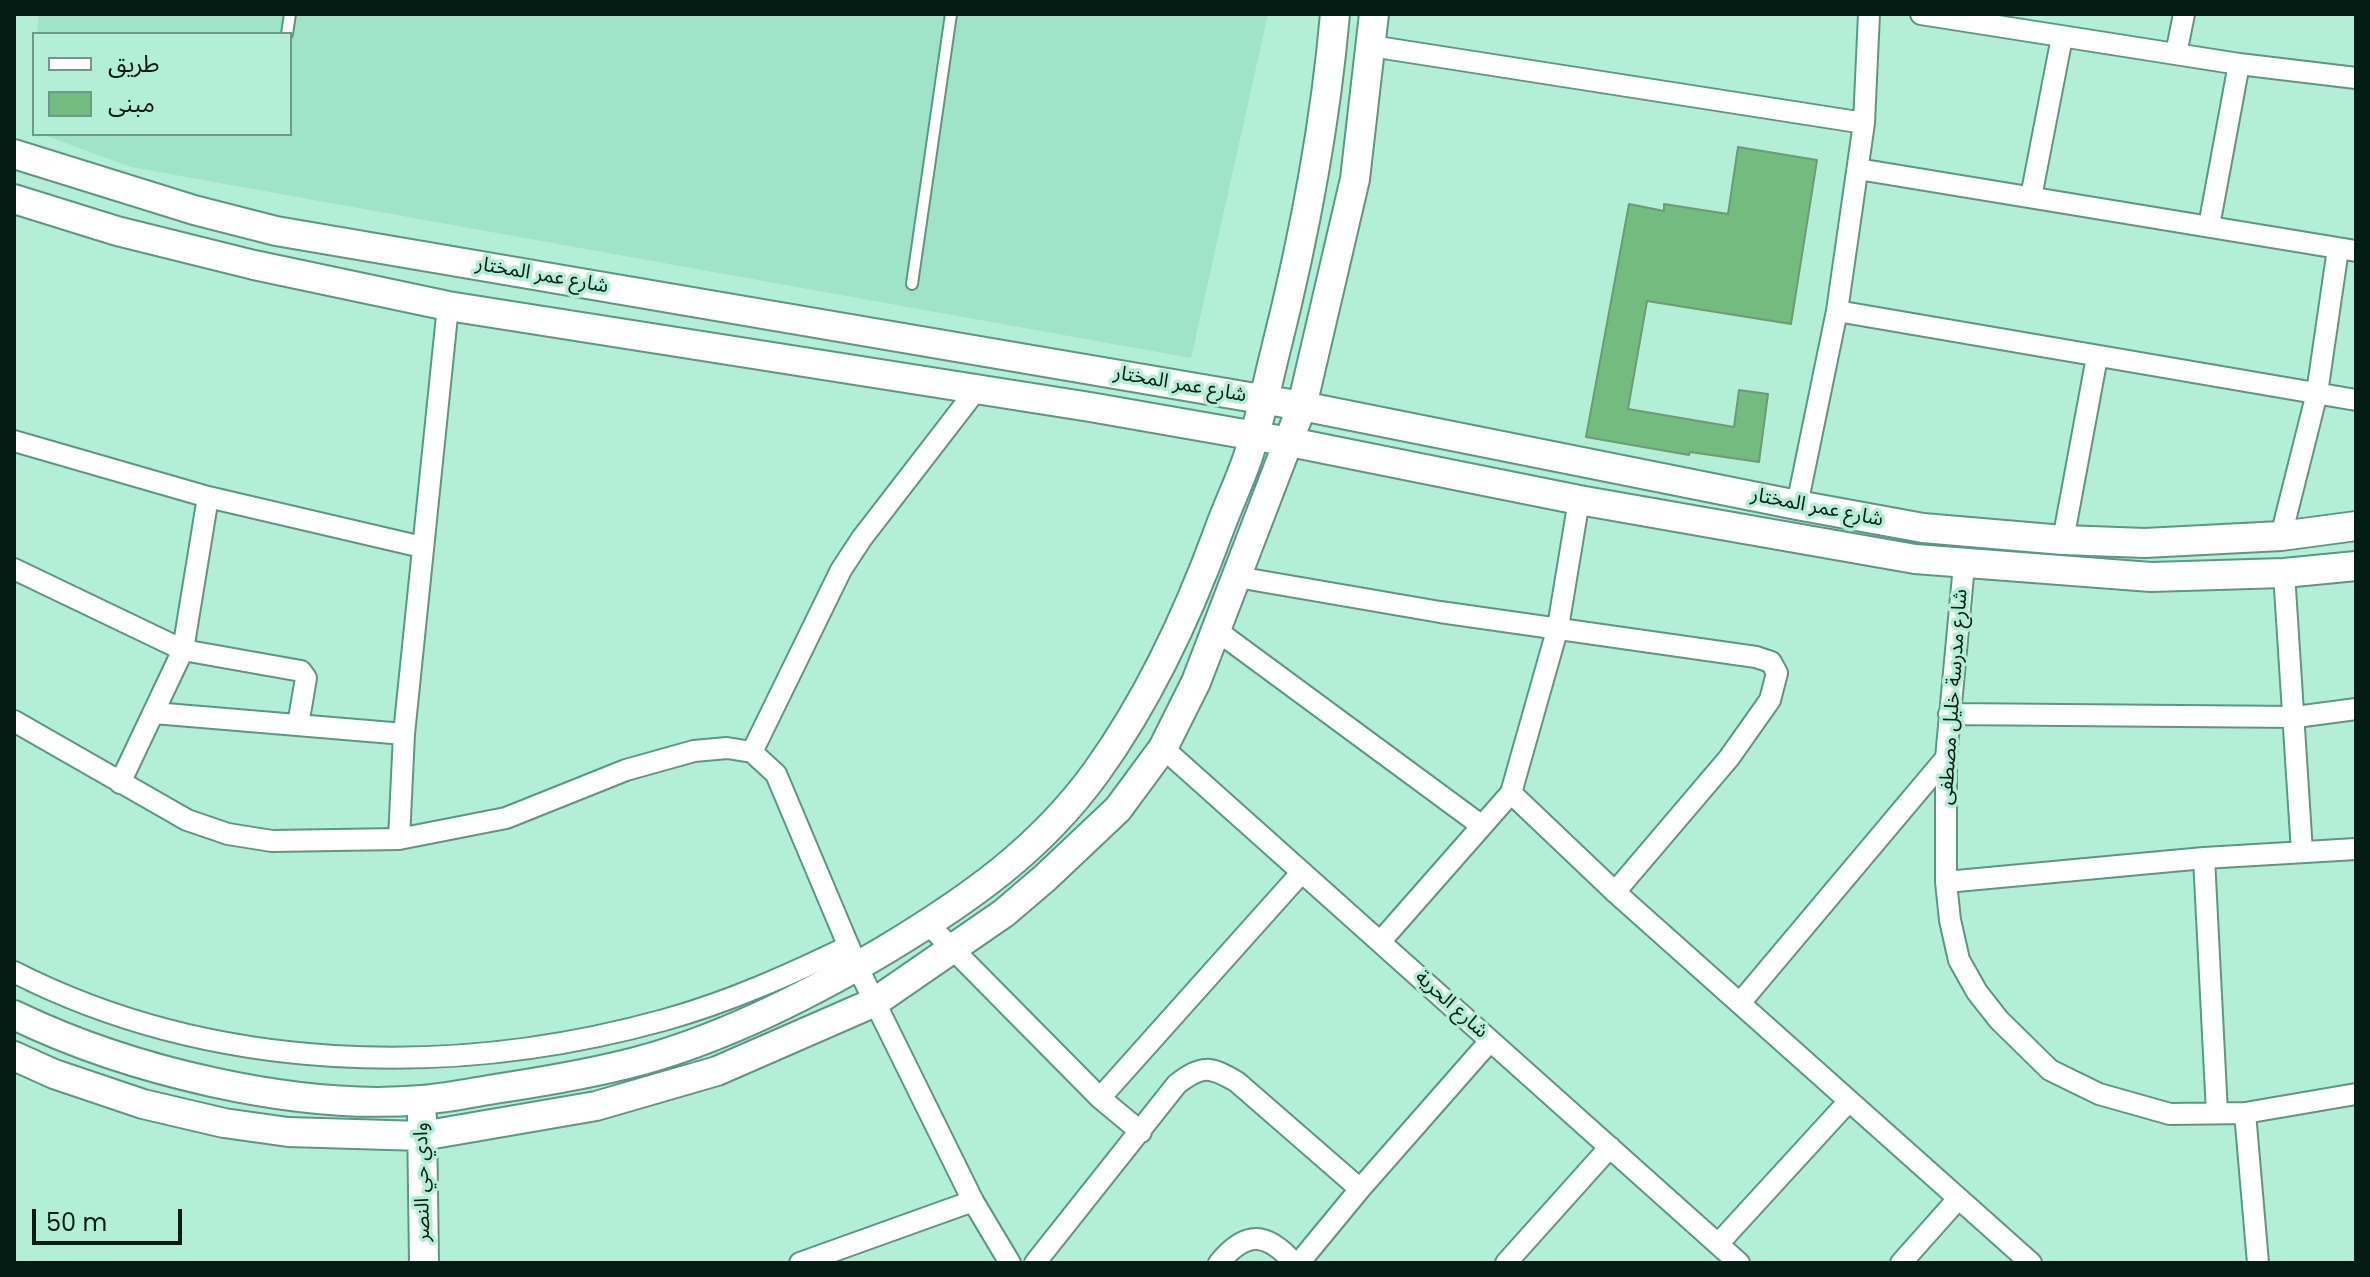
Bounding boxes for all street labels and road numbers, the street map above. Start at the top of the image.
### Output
street label: شارع عمر المختار [474,253,610,299]
street label: شارع عمر المختار [1112,362,1248,408]
street label: شارع عمر المختار [1749,483,1885,533]
street label: شارع مدرسة خليل مصطفى [1934,588,1974,806]
street label: شارع الحرية [1410,966,1492,1044]
street label: وادي حي النصر [410,1122,436,1242]

